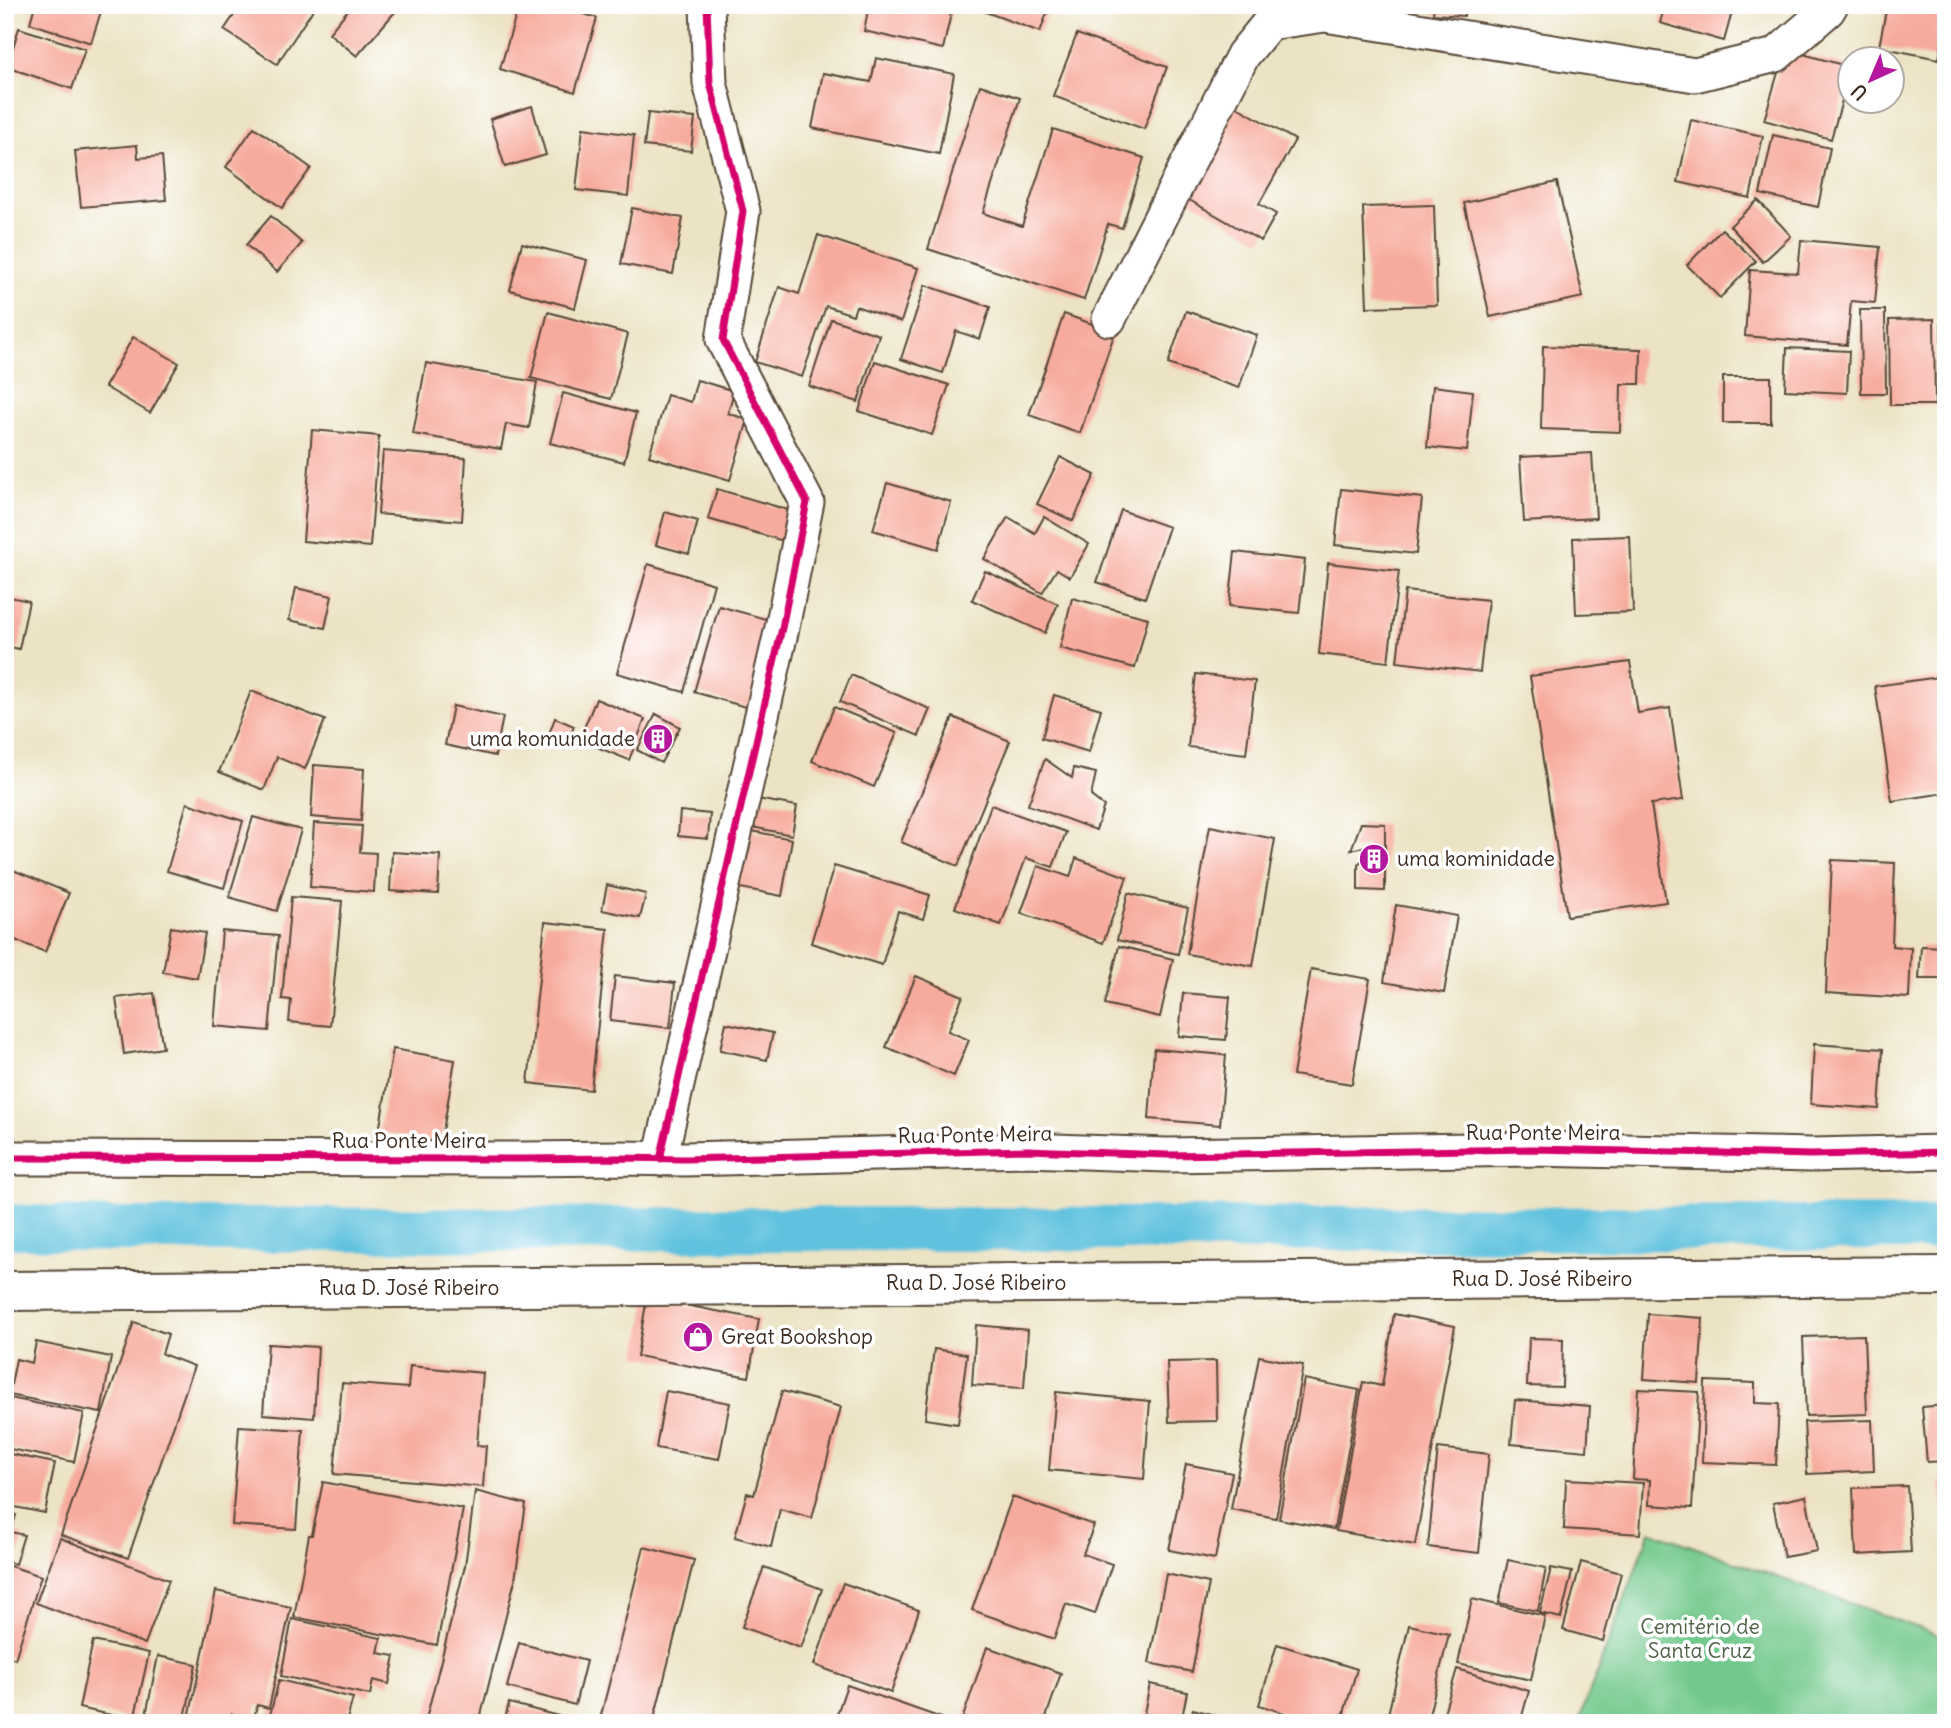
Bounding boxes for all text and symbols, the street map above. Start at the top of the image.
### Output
north arrow [1836,46,1906,116]
text: U [1846,79,1872,105]
building icon: uma komunidade [641,722,675,756]
place label: uma komunidade [470,725,635,752]
building icon: uma kominidade [1357,842,1391,876]
place label: uma kominidade [1397,845,1555,872]
street label: Rua Ponte Meira [1466,1119,1620,1146]
street label: Rua Ponte Meira [897,1120,1053,1149]
street label: Rua Ponte Meira [332,1127,486,1154]
street label: Rua D. José Ribeiro [1452,1265,1632,1292]
street label: Rua D. José Ribeiro [886,1269,1066,1296]
street label: Rua D. José Ribeiro [319,1274,499,1301]
shop icon: Great Bookshop [681,1320,715,1354]
place label: Great Bookshop [721,1323,873,1350]
park label: Cemitério de Santa Cruz [1640,1613,1760,1664]

